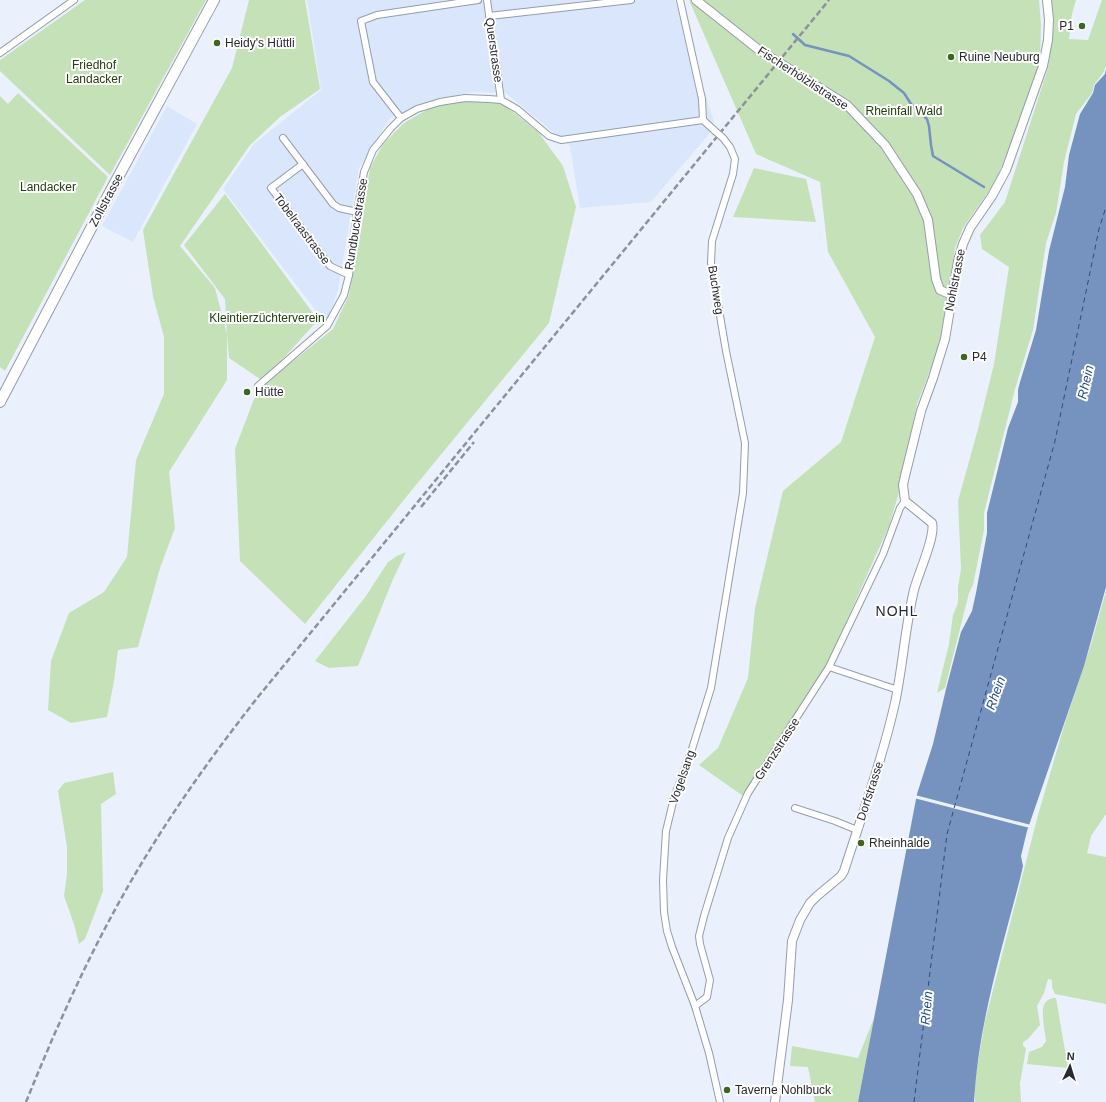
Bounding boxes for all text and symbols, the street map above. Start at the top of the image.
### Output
street label: Querstrasse [483,17,506,84]
place label: P1 [1059,19,1074,33]
marker: P1 [1077,21,1087,31]
place label: Heidy's Hüttli [225,36,295,50]
marker: Heidy's Hüttli [212,38,222,48]
street label: Fischerhölzlistrasse [755,43,851,113]
place label: Ruine Neuburg [959,50,1040,64]
marker: Ruine Neuburg [946,52,956,62]
park label: Friedhof Landacker [66,58,122,86]
park label: Rheinfall Wald [866,104,942,118]
street label: Zollstrasse [86,171,126,229]
street label: Rundbuckstrasse [342,177,370,271]
park label: Landacker [20,180,76,194]
street label: Tobelraastrasse [271,191,333,267]
street label: Nohlstrasse [942,247,968,312]
street label: Buchweg [705,265,727,315]
park label: Kleintierzüchterverein [209,311,325,325]
place label: P4 [972,350,987,364]
marker: P4 [959,352,969,362]
water label: Rhein [1074,364,1097,400]
place label: Hütte [255,385,284,399]
marker: Hütte [242,387,252,397]
district label: NOHL [876,603,918,619]
water label: Rhein [983,675,1008,712]
street label: Grenzstrasse [752,715,802,783]
street label: Vogelsang [666,748,698,806]
street label: Dorfstrasse [854,759,886,822]
place label: Rheinhalde [869,836,930,850]
marker: Rheinhalde [856,838,866,848]
water label: Rhein [918,990,935,1026]
north arrow [1050,1046,1090,1086]
text: N [1066,1050,1075,1062]
place label: Taverne Nohlbuck [735,1083,832,1097]
marker: Taverne Nohlbuck [722,1085,732,1095]

